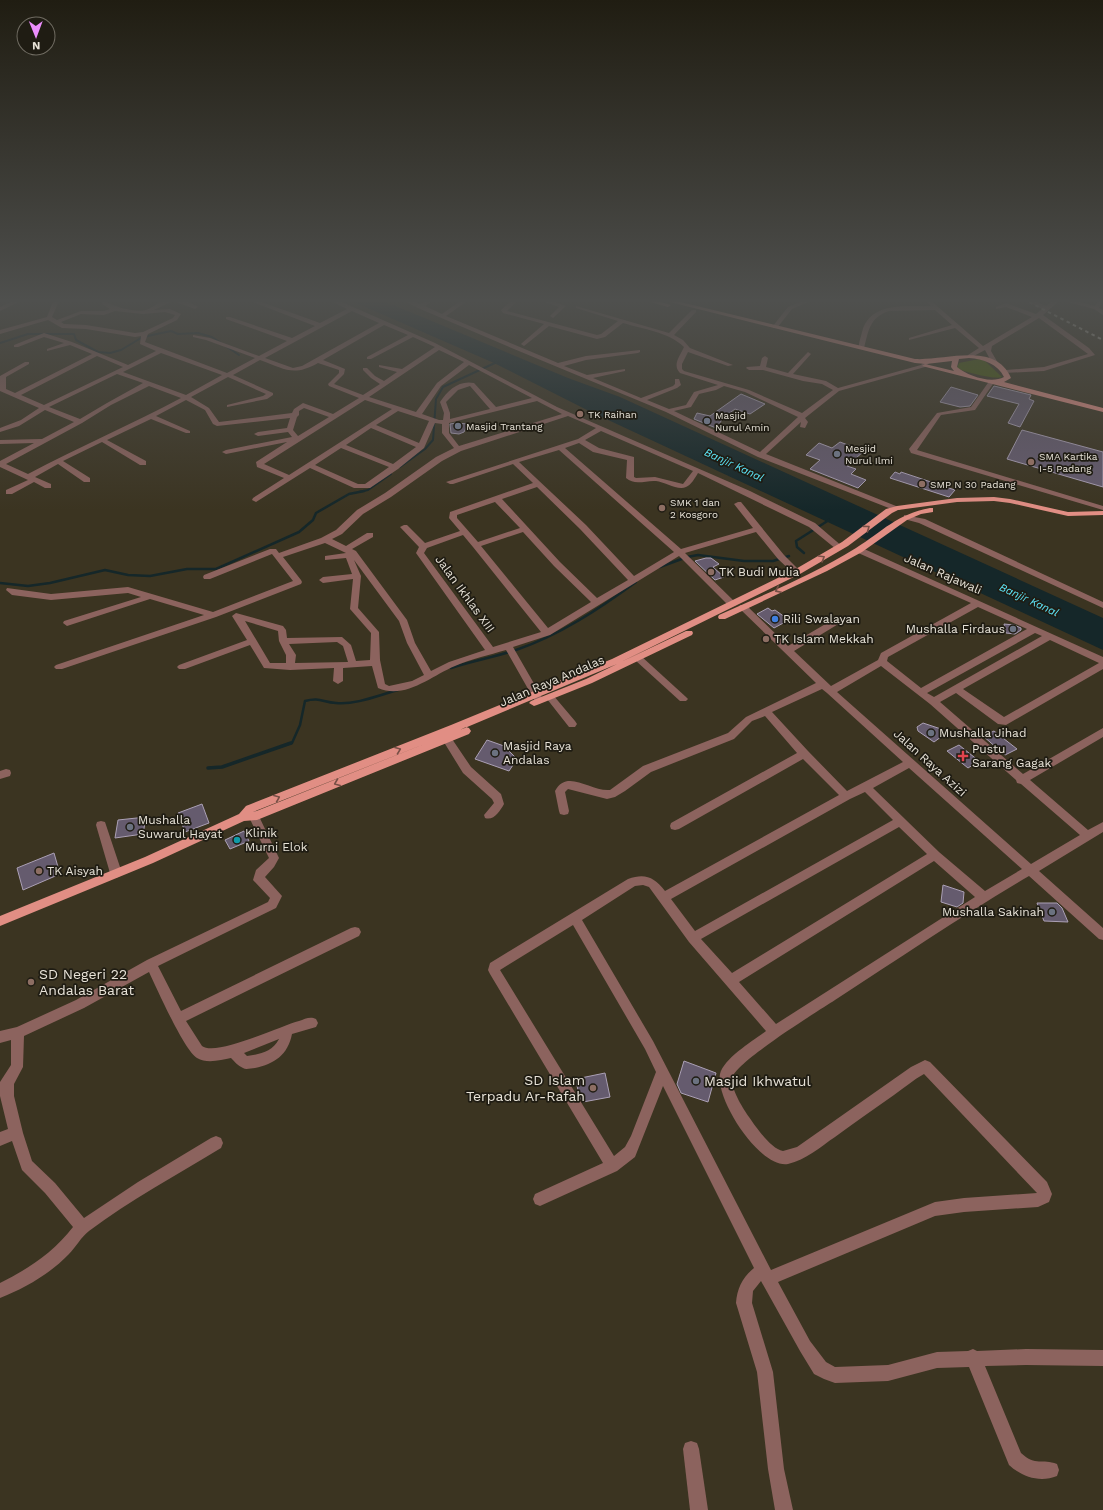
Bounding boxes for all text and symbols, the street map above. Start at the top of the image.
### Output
north arrow [16,16,56,56]
text: N [32,39,40,52]
marker: TK Raihan [575,409,585,419]
place label: TK Raihan [588,409,637,420]
place label: Masjid Nurul Amin [715,410,769,433]
marker: Masjid Nurul Amin [702,416,712,426]
marker: Masjid Trantang [453,421,463,431]
place label: Masjid Trantang [466,421,543,432]
place label: Mesjid Nurul Ilmi [845,443,893,466]
water label: Banjir Kanal [702,446,766,485]
marker: Mesjid Nurul Ilmi [832,449,842,459]
place label: SMA Kartika I-5 Padang [1039,451,1098,474]
marker: SMA Kartika I-5 Padang [1026,457,1036,467]
marker: SMP N 30 Padang [917,479,927,489]
place label: SMP N 30 Padang [930,479,1016,490]
place label: SMK 1 dan 2 Kosgoro [670,497,720,520]
marker: SMK 1 dan 2 Kosgoro [657,503,667,513]
one-way arrow [863,526,870,533]
street label: Jalan Rajawali [902,551,984,597]
street label: Jalan Ikhlas XIII [432,553,498,635]
one-way arrow [818,555,825,562]
place label: TK Budi Mulia [719,565,800,579]
marker: TK Budi Mulia [706,567,716,577]
water label: Banjir Kanal [997,581,1061,620]
one-way arrow [774,585,782,593]
place label: Rili Swalayan [783,612,860,626]
marker: Rili Swalayan [770,614,780,624]
place label: Mushalla Firdaus [906,622,1005,636]
marker: Mushalla Firdaus [1008,624,1018,634]
place label: TK Islam Mekkah [774,632,874,646]
marker: TK Islam Mekkah [761,634,771,644]
street label: Jalan Raya Andalas [498,653,606,709]
place label: Mushalla Jihad [939,726,1026,740]
street label: Jalan Raya Azizi [891,727,969,799]
marker: Mushalla Jihad [926,728,936,738]
place label: Masjid Raya Andalas [503,739,572,767]
place label: Pustu Sarang Gagak [972,742,1051,770]
one-way arrow [394,747,401,755]
marker: Masjid Raya Andalas [490,748,500,758]
marker: Pustu Sarang Gagak [957,750,969,762]
one-way arrow [333,778,341,786]
one-way arrow [272,795,280,803]
place label: Mushalla Suwarul Hayat [138,813,222,841]
marker: Mushalla Suwarul Hayat [125,822,135,832]
place label: Klinik Murni Elok [245,826,308,854]
marker: Klinik Murni Elok [232,835,242,845]
place label: TK Aisyah [47,864,103,878]
marker: TK Aisyah [34,866,44,876]
place label: Mushalla Sakinah [942,905,1044,919]
marker: Mushalla Sakinah [1047,907,1057,917]
place label: SD Negeri 22 Andalas Barat [39,966,134,998]
marker: SD Negeri 22 Andalas Barat [26,977,36,987]
place label: SD Islam Terpadu Ar-Rafah [466,1072,585,1104]
place label: Masjid Ikhwatul [704,1073,811,1089]
marker: Masjid Ikhwatul [691,1076,701,1086]
marker: SD Islam Terpadu Ar-Rafah [588,1083,598,1093]

